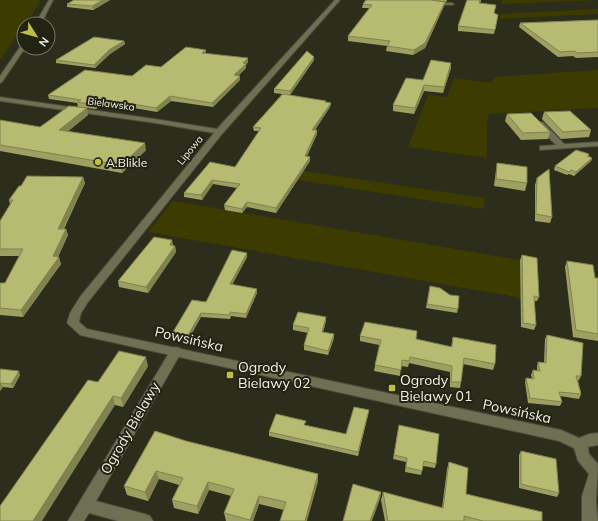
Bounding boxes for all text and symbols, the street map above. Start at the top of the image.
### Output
north arrow [16,16,56,56]
text: N [36,34,52,50]
street label: Bielawska [87,94,135,114]
street label: Lipowa [174,133,206,167]
place label: A.Blikle [106,155,147,170]
marker: A.Blikle [93,157,103,167]
street label: Powsińska [153,322,225,356]
place label: Ogrody Bielawy 02 [238,358,310,392]
marker: Ogrody Bielawy 02 [225,370,235,380]
place label: Ogrody Bielawy 01 [400,371,472,405]
street label: Ogrody Bielawy [96,378,164,477]
marker: Ogrody Bielawy 01 [387,383,397,393]
street label: Powsińska [481,395,553,427]

